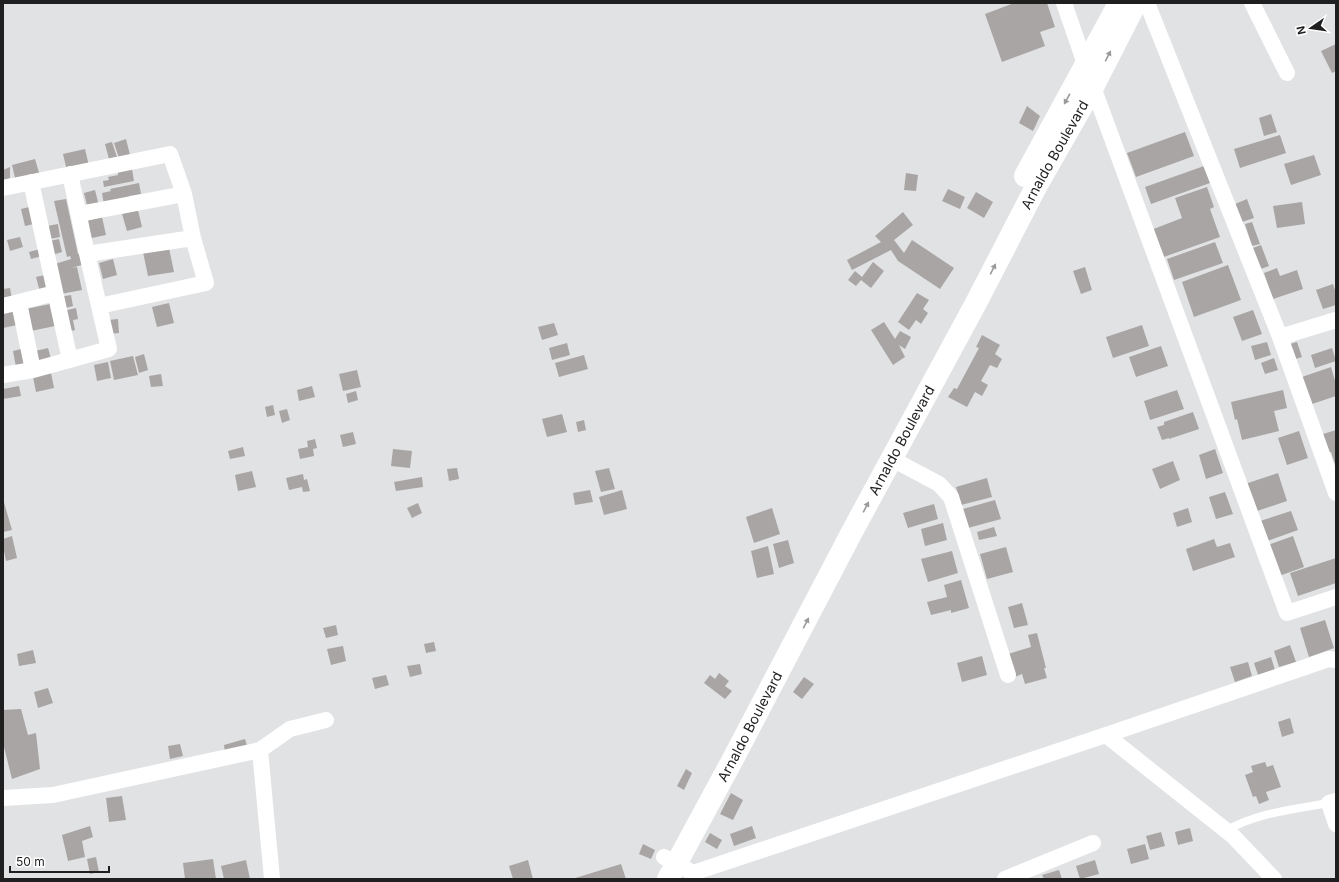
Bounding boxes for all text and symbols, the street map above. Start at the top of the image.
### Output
north arrow [1291,8,1331,48]
text: N [1293,25,1309,36]
one-way arrow [1105,51,1111,62]
one-way arrow [1064,93,1070,104]
street label: Arnaldo Boulevard [1017,97,1092,212]
one-way arrow [990,263,996,275]
street label: Arnaldo Boulevard [865,382,938,498]
one-way arrow [862,501,869,513]
one-way arrow [802,617,809,628]
street label: Arnaldo Boulevard [713,668,785,784]
scale bar [10,848,109,874]
text: 50 m [16,854,45,869]

